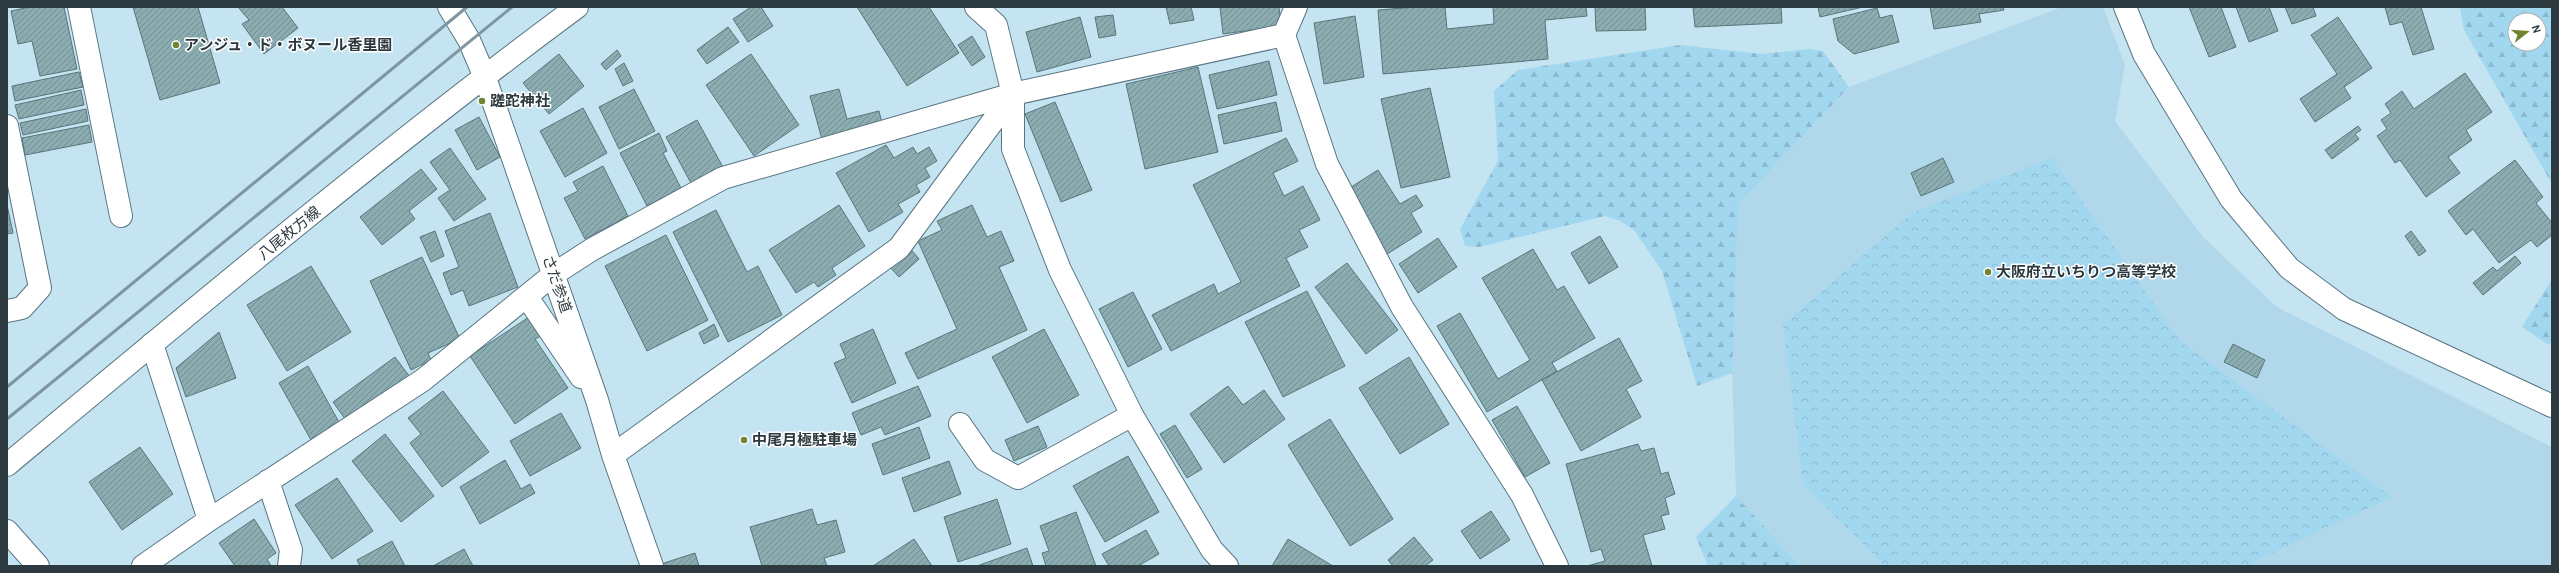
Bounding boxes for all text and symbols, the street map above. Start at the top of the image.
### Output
north arrow [2507,12,2547,52]
text: N [2529,23,2544,35]
place label: アンジュ・ド・ボヌール香里園 [184,36,392,54]
marker: アンジュ・ド・ボヌール香里園 [171,40,181,50]
place label: 蹉跎神社 [490,92,550,110]
marker: 蹉跎神社 [477,96,487,106]
street label: 八尾枚方線 [254,202,324,264]
street label: さだ参道 [539,253,575,315]
place label: 大阪府立いちりつ高等学校 [1996,263,2176,281]
marker: 大阪府立いちりつ高等学校 [1983,267,1993,277]
place label: 中尾月極駐車場 [752,431,857,449]
marker: 中尾月極駐車場 [739,435,749,445]

